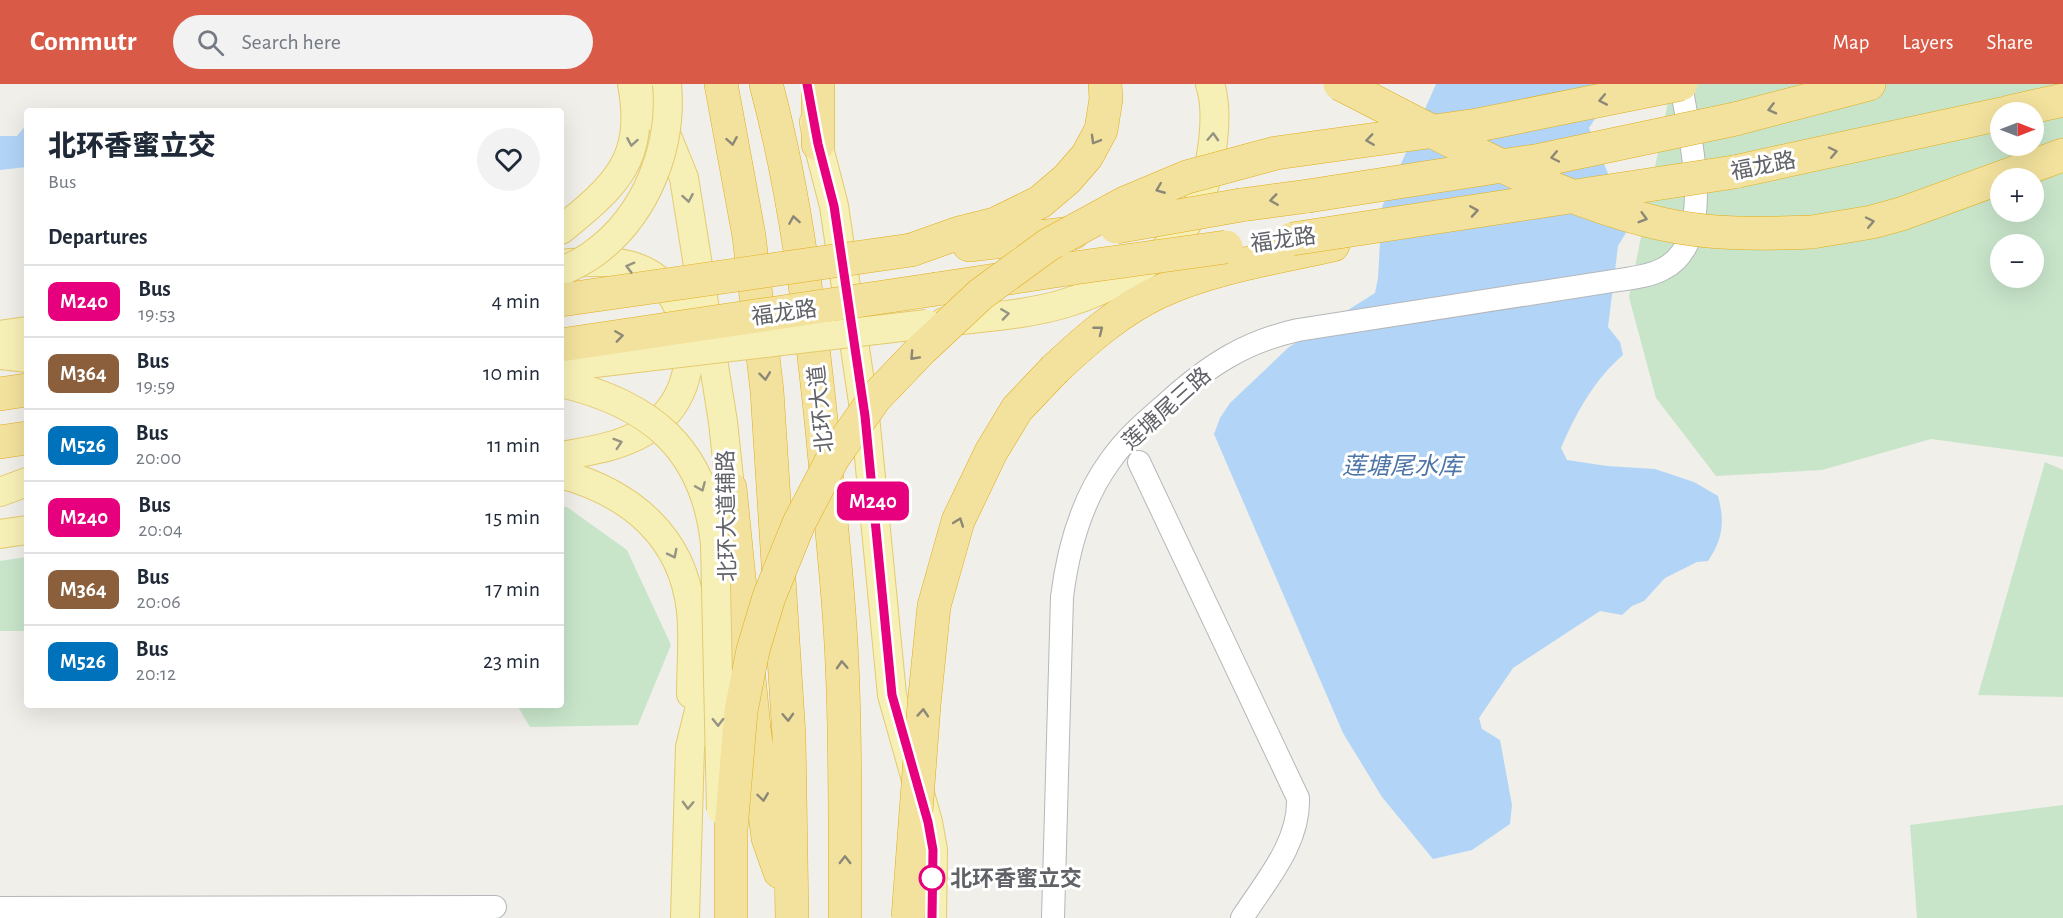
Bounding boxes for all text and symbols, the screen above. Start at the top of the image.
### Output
search box [173,15,593,69]
icon: search [194,26,227,59]
text: Commutr [30,28,137,56]
text: Search here [242,31,341,53]
text: Map [1833,32,1869,53]
text: Layers [1902,32,1953,53]
text: Share [1986,32,2033,53]
one-way arrow [1599,93,1609,106]
one-way arrow [1767,102,1777,115]
north arrow [1990,102,2044,156]
map controls [1990,102,2044,288]
button: heart [477,128,540,191]
text: 北环香蜜立交 [48,133,216,161]
one-way arrow [1206,133,1219,142]
one-way arrow [1091,134,1103,145]
one-way arrow [1365,134,1374,146]
one-way arrow [725,136,738,146]
one-way arrow [626,137,639,147]
one-way arrow [1828,146,1838,159]
street label: 福龙路 [1728,148,1798,183]
one-way arrow [1550,150,1560,163]
button: + [1990,168,2044,222]
text: Bus [48,172,76,192]
one-way arrow [1155,182,1166,194]
one-way arrow [681,193,694,203]
one-way arrow [1270,194,1279,206]
one-way arrow [1469,205,1479,218]
one-way arrow [1638,211,1648,224]
one-way arrow [789,216,801,225]
one-way arrow [1865,216,1875,229]
street label: 福龙路 [1249,224,1317,255]
text: Departures [48,226,148,248]
button: − [1990,234,2044,288]
one-way arrow [625,261,635,274]
text: Bus [138,278,171,300]
text: 4 min [492,290,540,312]
text: M240 [60,291,108,312]
street label: 福龙路 [750,297,818,328]
text: 19:53 [138,304,176,324]
one-way arrow [1001,308,1010,320]
one-way arrow [1092,327,1103,338]
one-way arrow [613,330,623,343]
one-way arrow [911,349,922,360]
text: Bus [137,350,169,372]
text: 10 min [483,362,540,384]
text: M364 [60,363,107,384]
street label: 莲塘尾三路 [1118,363,1215,454]
street label: 北环大道 [804,364,837,454]
one-way arrow [759,371,771,381]
text: 19:59 [137,376,175,396]
text: Bus [136,422,169,444]
text: 11 min [487,434,540,456]
text: M526 [60,435,106,456]
one-way arrow [612,438,623,450]
text: 20:00 [136,448,181,468]
street label: 北环大道辅路 [714,450,739,582]
water label: 莲塘尾水库 [1342,453,1466,479]
one-way arrow [694,480,706,491]
line badge: M240 [831,482,915,520]
text: M240 [849,491,897,512]
text: Bus [138,494,171,516]
text: 15 min [485,506,540,528]
text: M240 [60,507,108,528]
one-way arrow [951,517,964,528]
text: 20:04 [138,520,183,540]
one-way arrow [666,548,677,559]
text: Bus [137,566,169,588]
text: 17 min [485,578,540,600]
text: M364 [60,579,107,600]
text: 20:06 [137,592,181,612]
text: Bus [136,638,169,660]
text: 23 min [483,650,540,672]
text: M526 [60,651,106,672]
one-way arrow [835,660,848,669]
text: 20:12 [136,664,176,684]
one-way arrow [917,709,930,718]
one-way arrow [781,713,794,722]
one-way arrow [712,717,724,726]
one-way arrow [756,792,769,801]
one-way arrow [681,801,694,810]
one-way arrow [839,855,851,864]
marker: 北环香蜜立交 [919,865,945,891]
place label: 北环香蜜立交 [950,866,1082,890]

